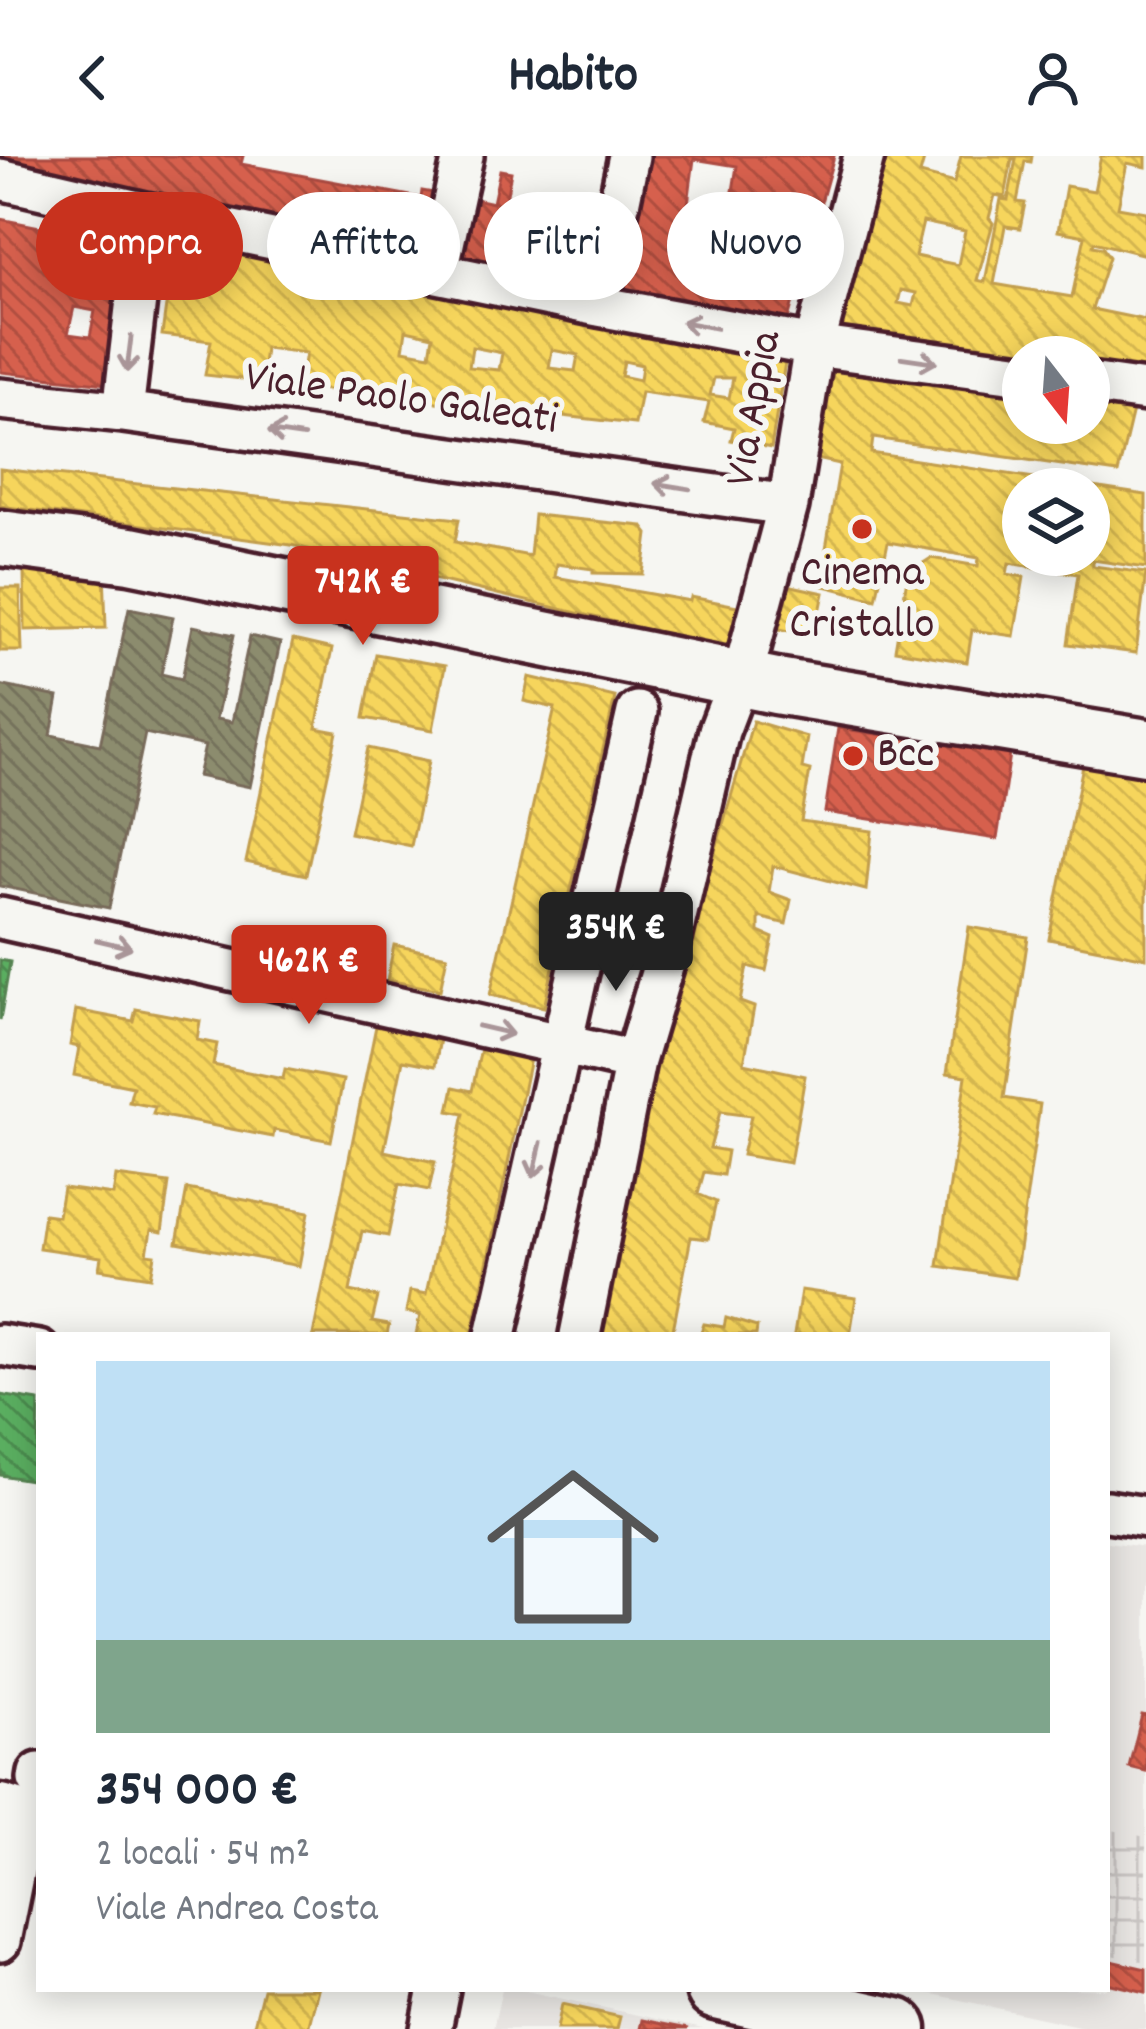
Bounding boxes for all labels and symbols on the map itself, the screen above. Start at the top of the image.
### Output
one-way arrow [680,312,719,335]
street label: Via Appia [711,325,801,492]
one-way arrow [118,334,140,373]
north arrow [1002,336,1110,444]
street label: Viale Paolo Galeati [241,347,561,455]
one-way arrow [898,349,937,372]
one-way arrow [267,422,306,444]
one-way arrow [654,474,693,497]
marker: Cinema Cristallo [849,516,875,542]
place label: Cinema Cristallo [789,543,935,659]
pin: 742K € [265,546,461,648]
place label: Bcc [877,724,935,788]
marker: Bcc [840,743,866,769]
pin: 354K € [518,892,714,994]
pin: 462K € [211,925,407,1027]
one-way arrow [95,934,133,957]
one-way arrow [475,1020,513,1042]
one-way arrow [525,1140,547,1178]

